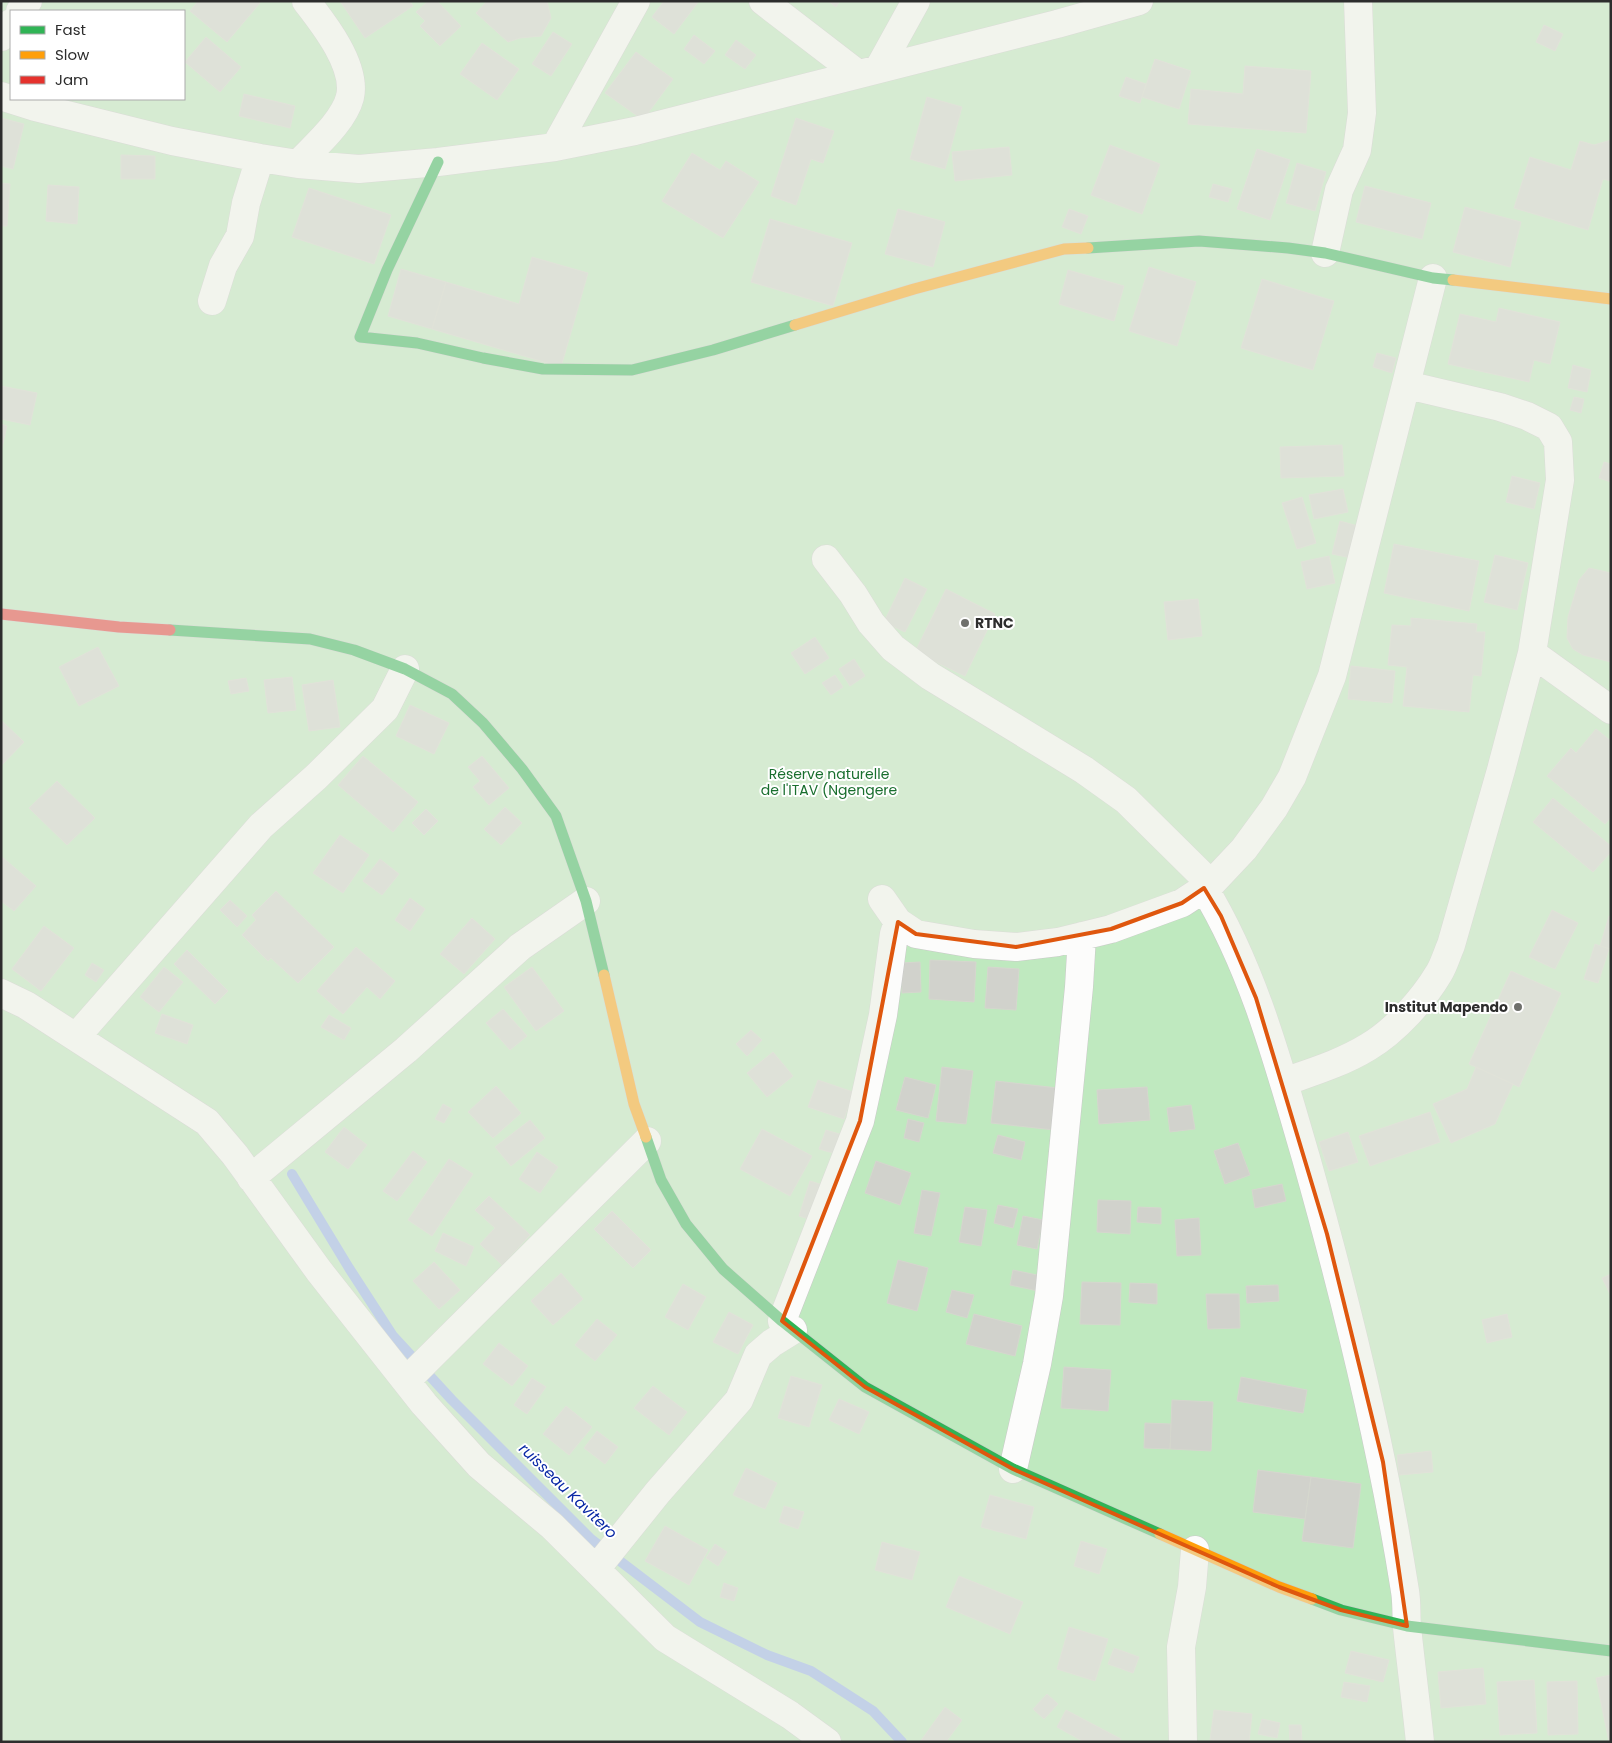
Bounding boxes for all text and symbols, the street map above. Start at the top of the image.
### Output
legend [10,10,185,100]
text: Fast [55,19,86,40]
text: Slow [55,44,90,65]
text: Jam [55,69,89,90]
place label: RTNC [975,613,1014,633]
marker: RTNC [959,617,971,629]
park label: Réserve naturelle de l'ITAV (Ngengere [761,764,898,800]
place label: Institut Mapendo [1385,997,1508,1017]
marker: Institut Mapendo [1512,1001,1524,1013]
water label: ruisseau Kavitero [515,1438,622,1543]

